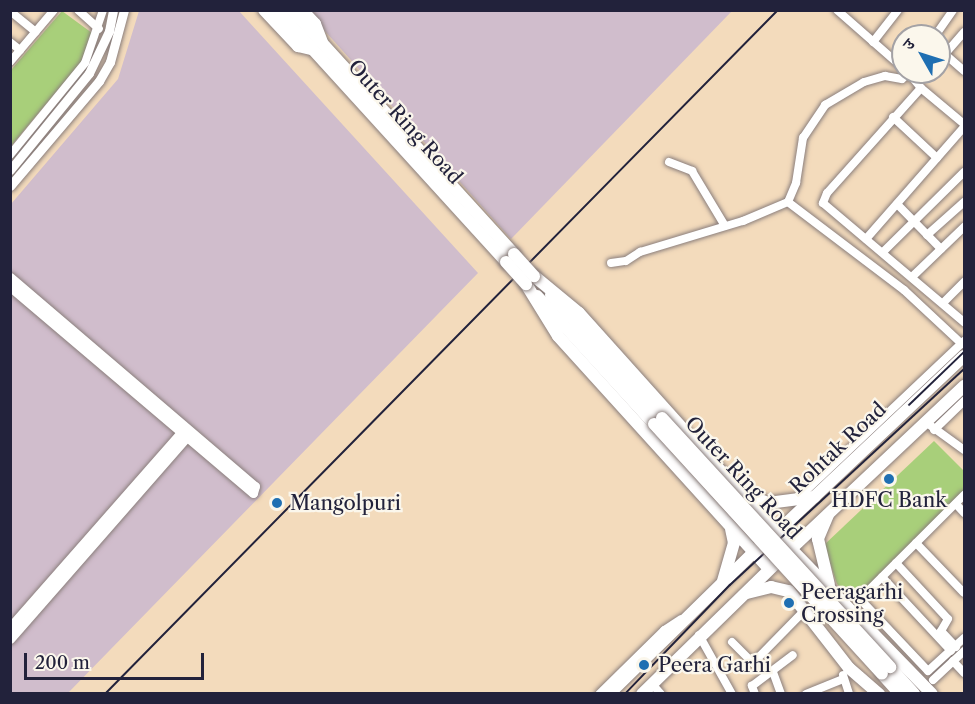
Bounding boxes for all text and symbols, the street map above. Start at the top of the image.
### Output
north arrow [891,24,951,84]
text: उ [898,34,919,53]
street label: Outer Ring Road [343,55,467,189]
street label: Rohtak Road [785,397,891,499]
street label: Outer Ring Road [680,411,806,545]
marker: HDFC Bank [882,472,896,486]
place label: HDFC Bank [831,488,947,512]
place label: Mangolpuri [290,491,401,515]
marker: Mangolpuri [268,494,286,512]
place label: Peeragarhi Crossing [801,580,903,627]
marker: Peeragarhi Crossing [782,596,796,610]
scale bar [27,641,207,679]
text: 200 m [35,652,90,674]
place label: Peera Garhi [658,653,771,677]
marker: Peera Garhi [635,656,653,674]

